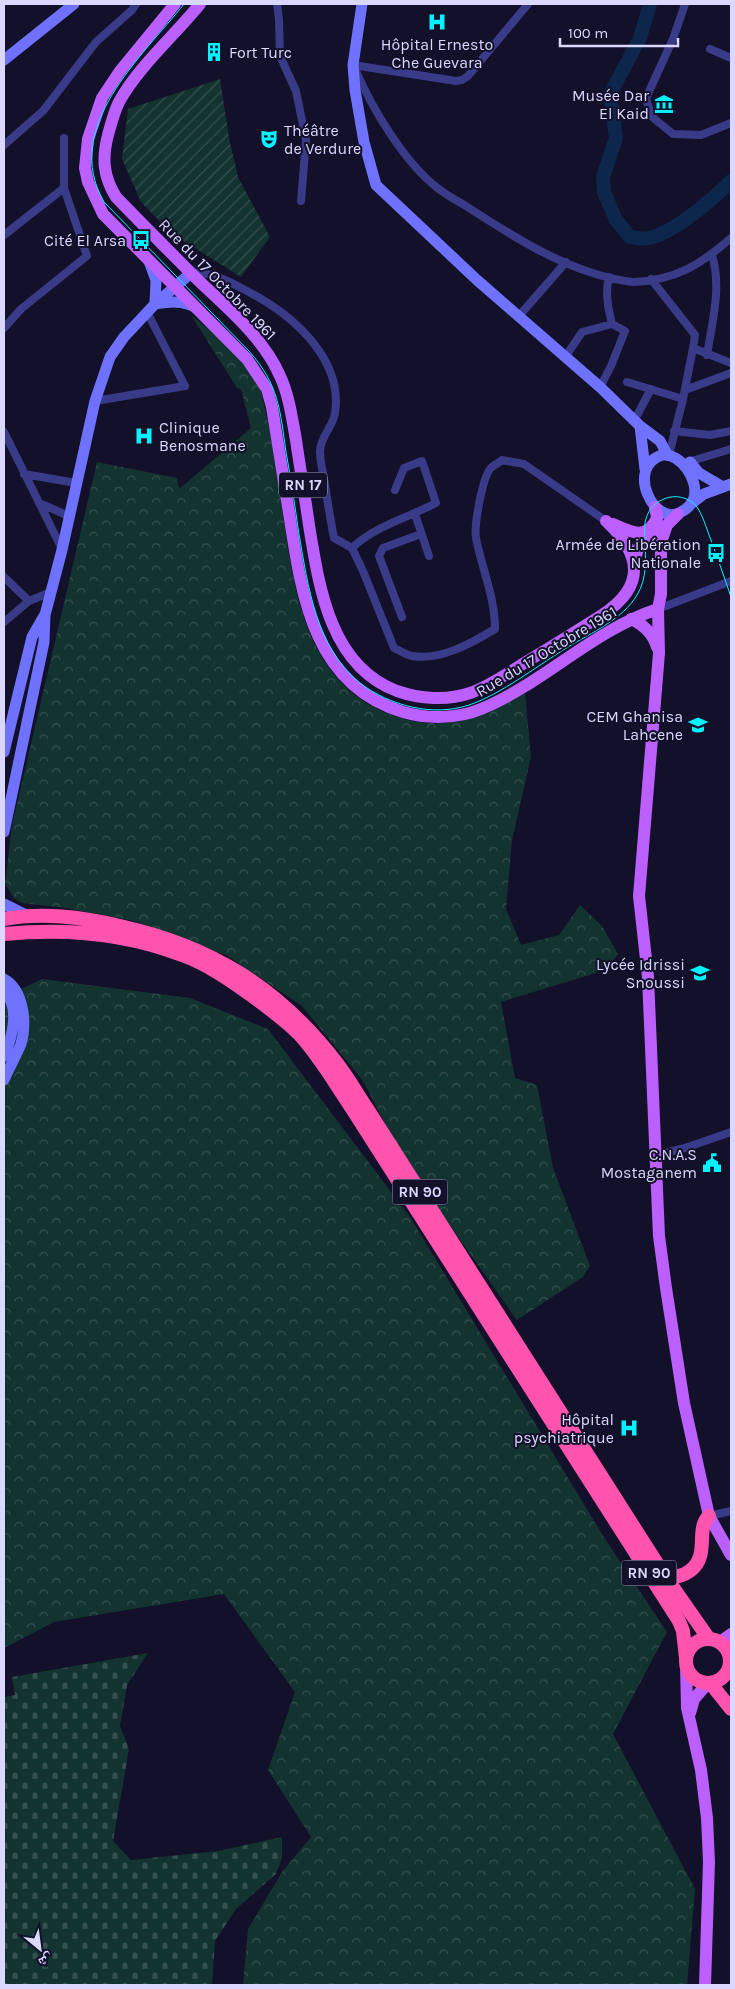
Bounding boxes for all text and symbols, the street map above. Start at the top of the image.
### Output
hospital icon: Hôpital Ernesto Che Guevara [426,11,448,33]
scale bar [560,15,678,47]
text: 100 m [568,24,608,42]
place label: Hôpital Ernesto Che Guevara [381,35,493,72]
building icon: Fort Turc [203,41,225,63]
place label: Fort Turc [229,43,292,62]
place label: Musée Dar El Kaid [572,86,649,123]
museum icon: Musée Dar El Kaid [653,93,675,115]
place label: Théâtre de Verdure [284,121,361,158]
theatre icon: Théâtre de Verdure [258,128,280,150]
street label: Rue du 17 Octobre 1961 [155,215,280,344]
bus stop icon: Cité El Arsa [130,229,152,251]
place label: Cité El Arsa [44,231,126,250]
place label: Clinique Benosmane [159,418,246,455]
hospital icon: Clinique Benosmane [133,425,155,447]
road number: RN 17 [279,472,327,498]
place label: Armée de Libération Nationale [556,535,701,572]
bus stop icon: Armée de Libération Nationale [705,542,727,564]
street label: Rue du 17 Octobre 1961 [472,602,620,701]
place label: CEM Ghanisa Lahcene [586,707,683,744]
school or university icon: CEM Ghanisa Lahcene [687,714,709,736]
place label: Lycée Idrissi Snoussi [596,955,685,992]
school or university icon: Lycée Idrissi Snoussi [689,962,711,984]
place label: C.N.A.S Mostaganem [601,1145,697,1182]
public building icon: C.N.A.S Mostaganem [701,1152,723,1174]
road number: RN 90 [392,1180,448,1204]
place label: Hôpital psychiatrique [514,1410,614,1447]
hospital icon: Hôpital psychiatrique [618,1417,640,1439]
road number: RN 90 [622,1560,676,1586]
north arrow [15,1924,65,1974]
text: ش [35,1949,57,1971]

